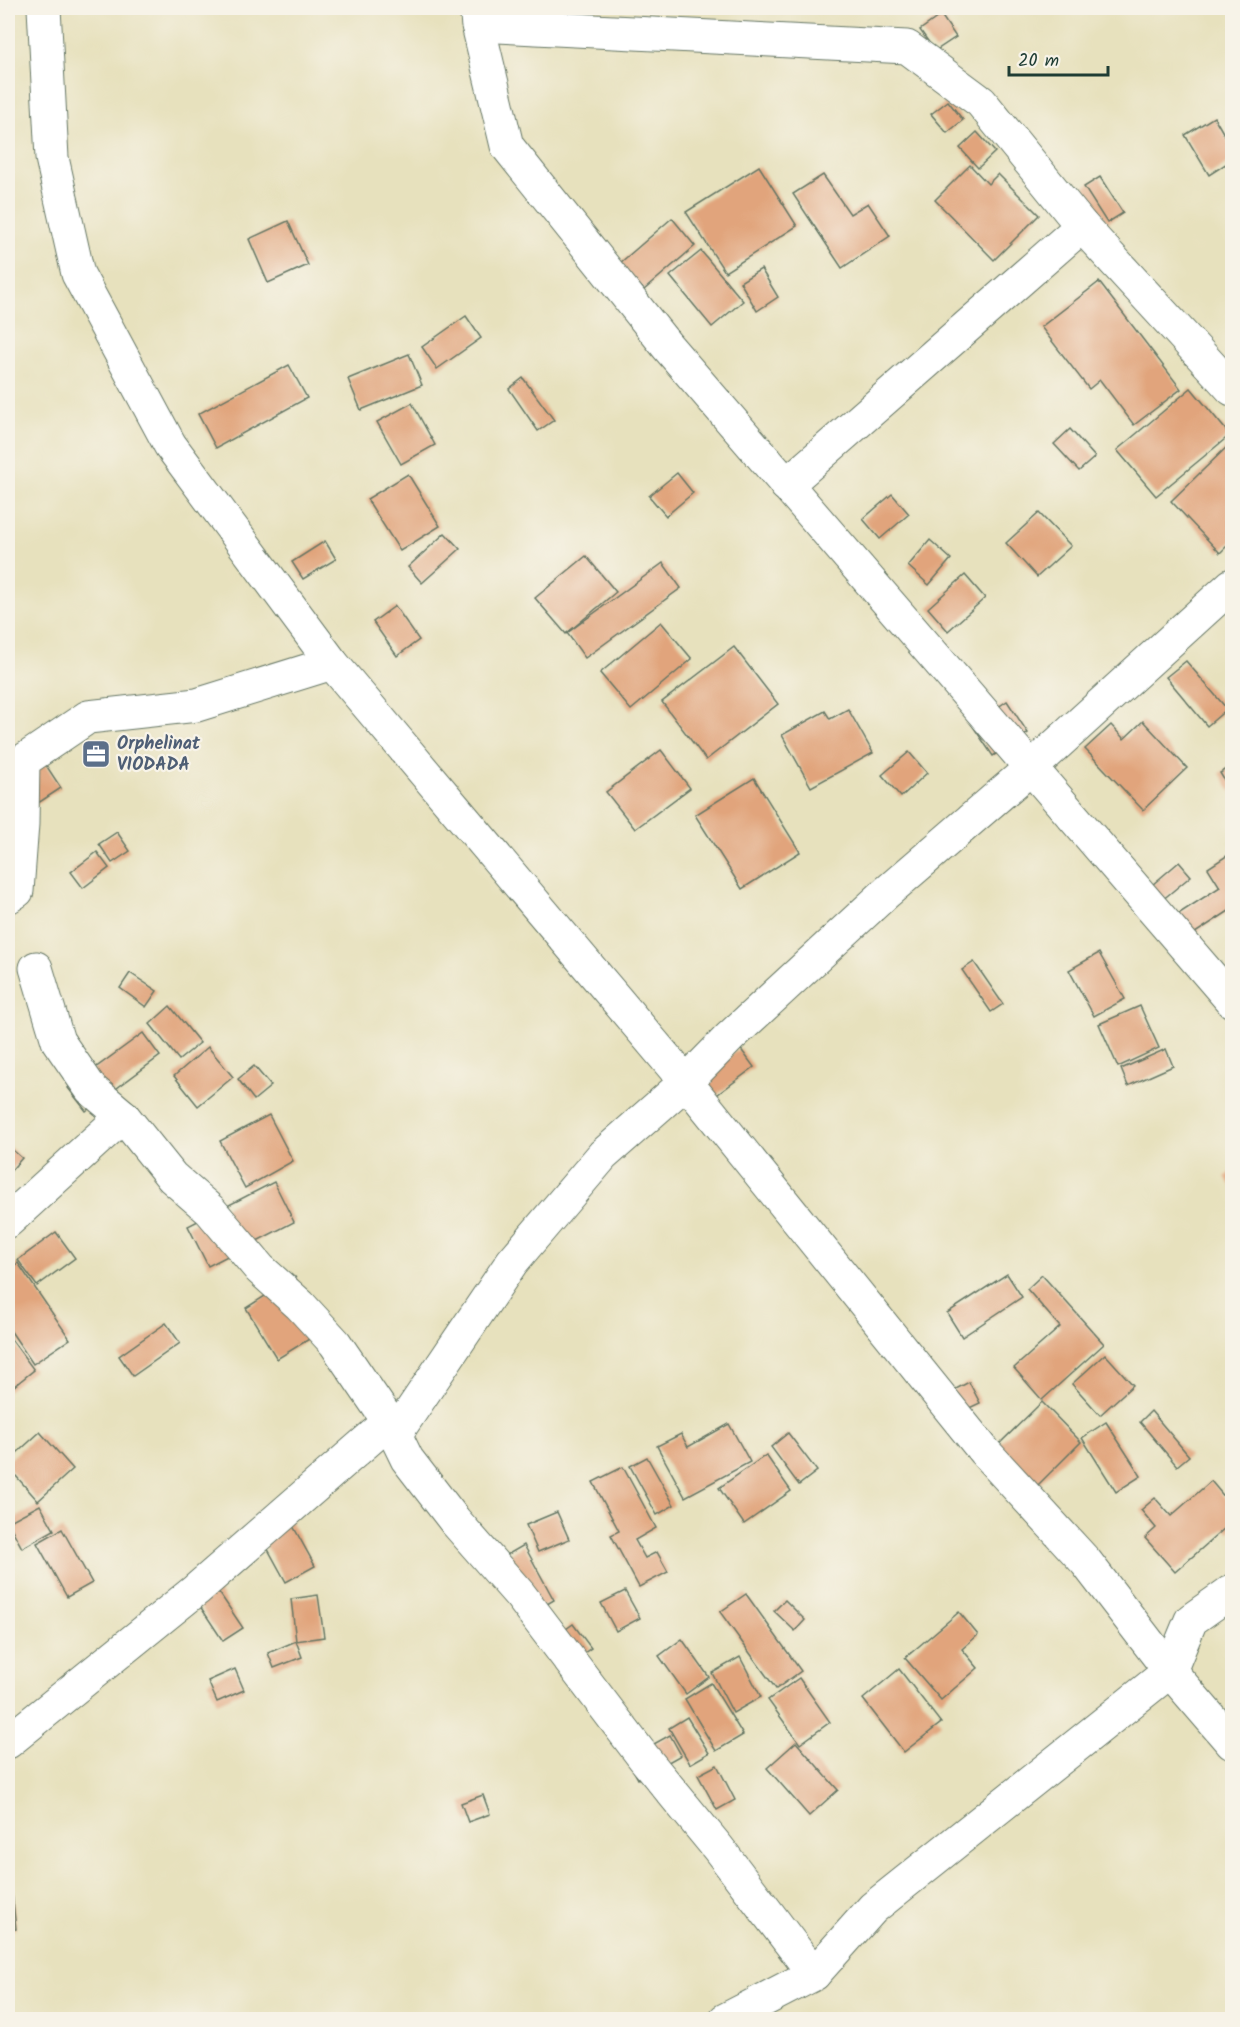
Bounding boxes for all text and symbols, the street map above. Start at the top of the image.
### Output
scale bar [1009,39,1108,77]
text: 20 m [1018,47,1059,76]
place label: Orphelinat VIODADA [117,730,201,780]
office icon: Orphelinat VIODADA [80,738,112,770]

